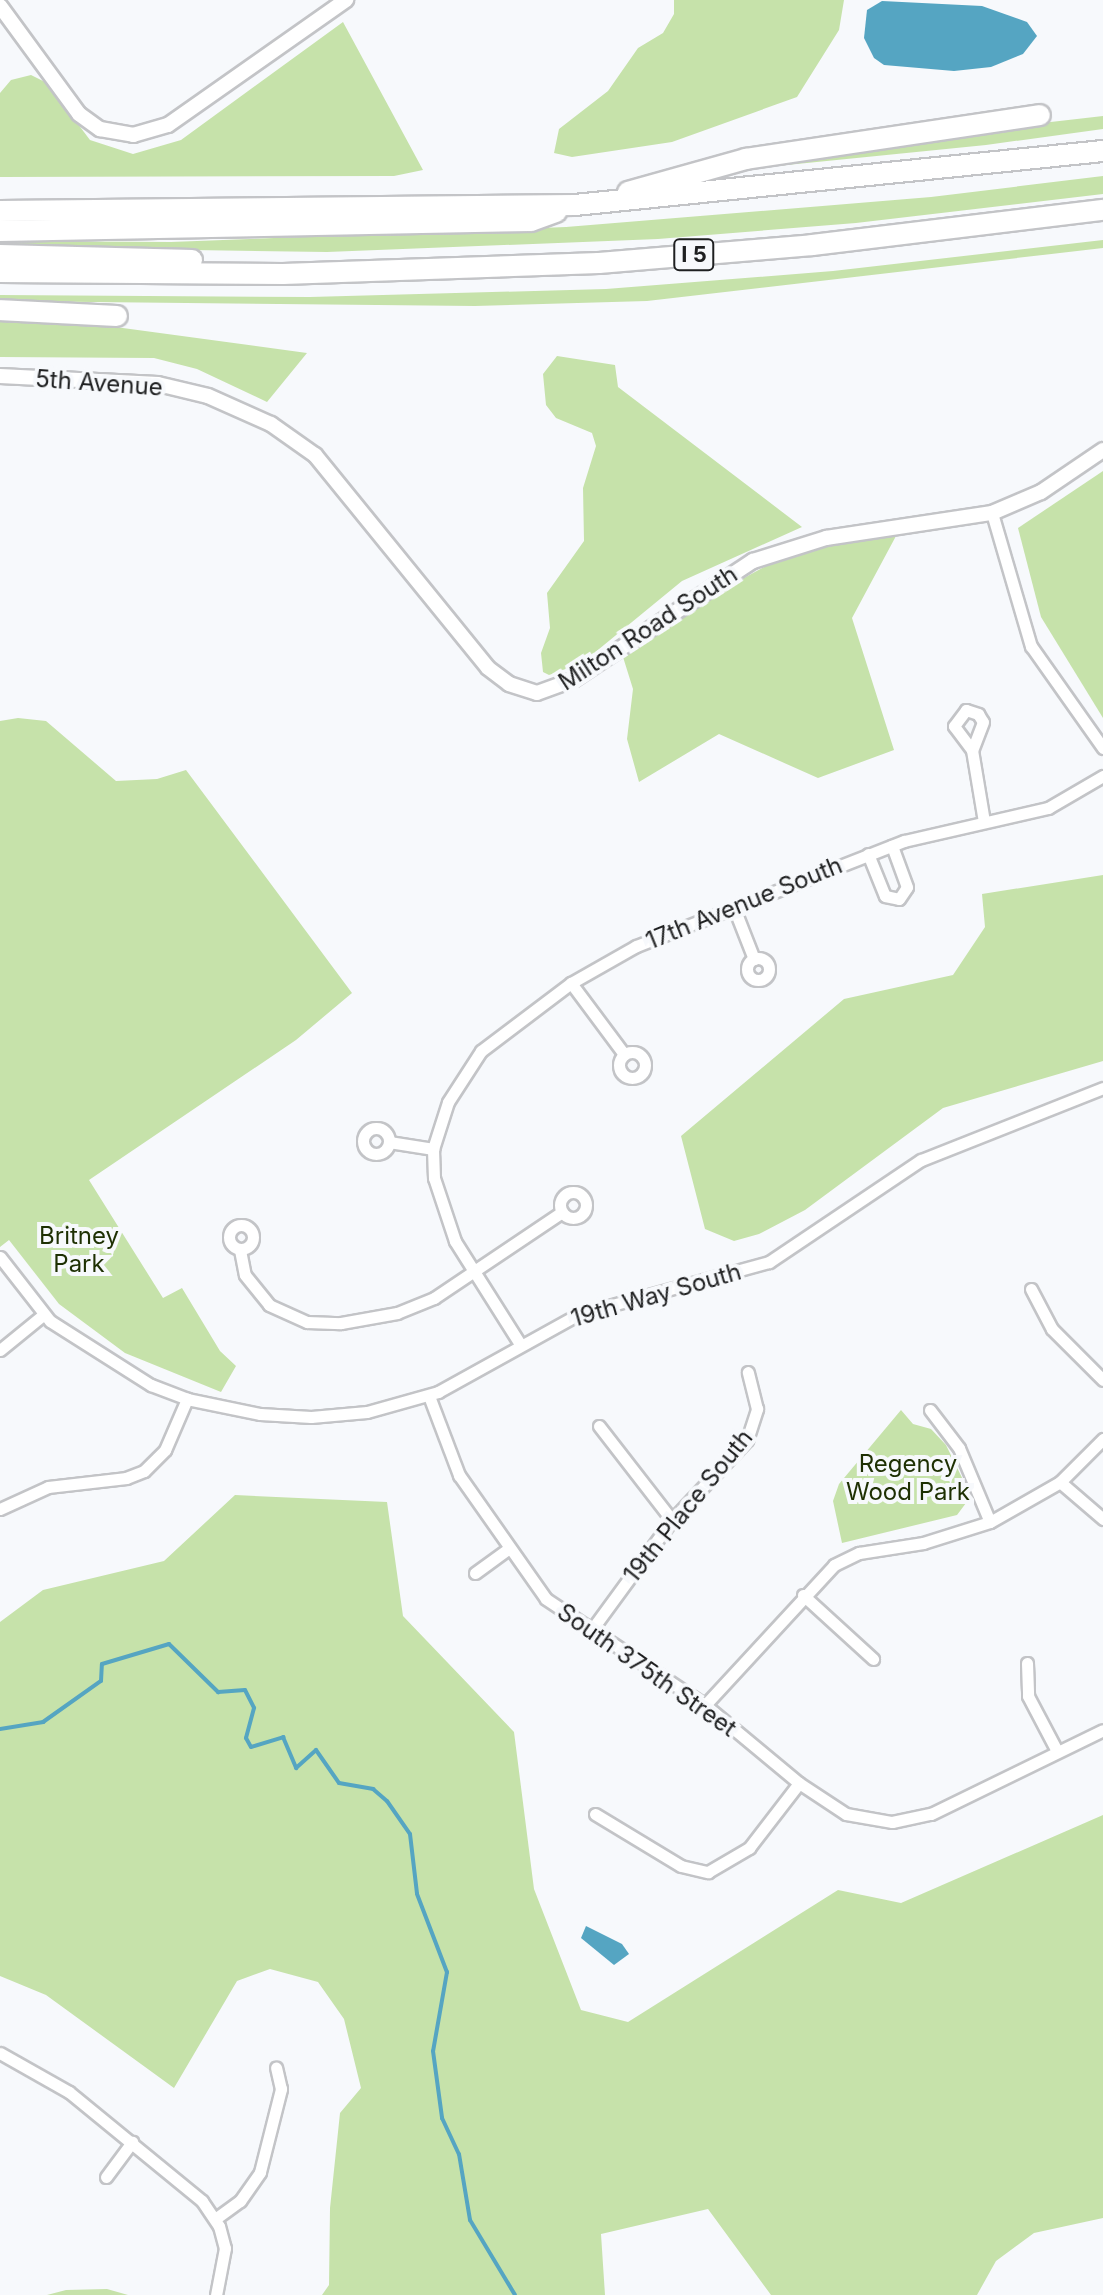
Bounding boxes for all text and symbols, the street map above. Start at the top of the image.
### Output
road number: I 5 [672,237,716,273]
street label: 5th Avenue [34,364,164,402]
street label: Milton Road South [553,559,743,697]
street label: 17th Avenue South [642,850,846,956]
park label: Britney Park [39,1222,119,1278]
street label: 19th Way South [568,1257,744,1333]
street label: 19th Place South [617,1424,759,1588]
park label: Regency Wood Park [846,1450,970,1506]
street label: South 375th Street [552,1597,742,1743]

